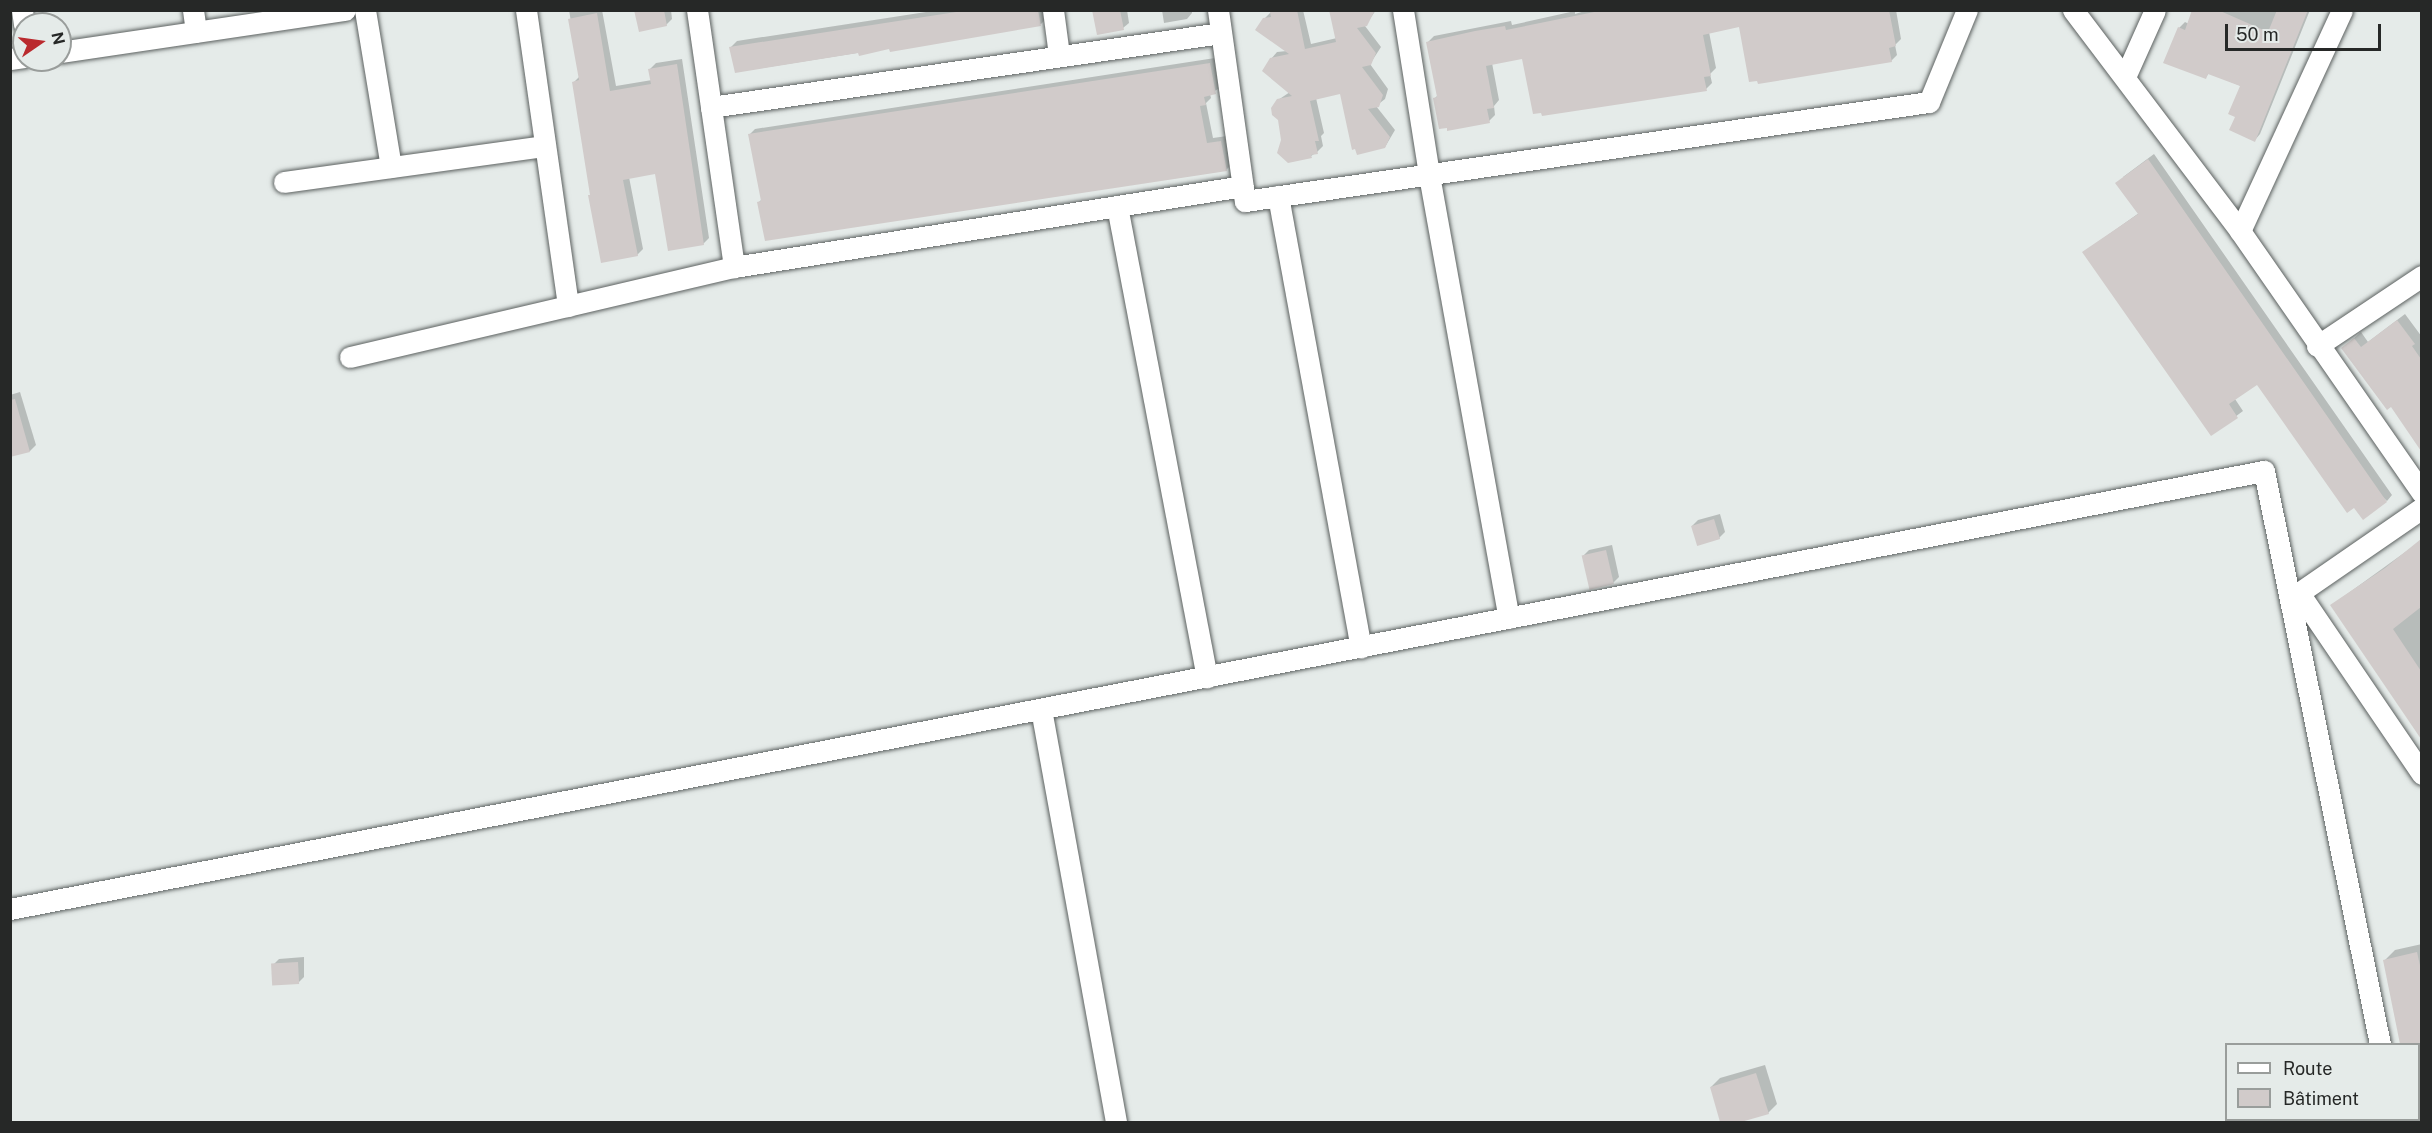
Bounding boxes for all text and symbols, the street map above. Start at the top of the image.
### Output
north arrow [12,12,72,72]
scale bar [2228,12,2384,50]
text: 50 m [2236,24,2279,45]
text: N [47,30,69,47]
legend [2225,1043,2420,1121]
text: Route [2283,1058,2332,1079]
text: Bâtiment [2283,1088,2359,1109]

